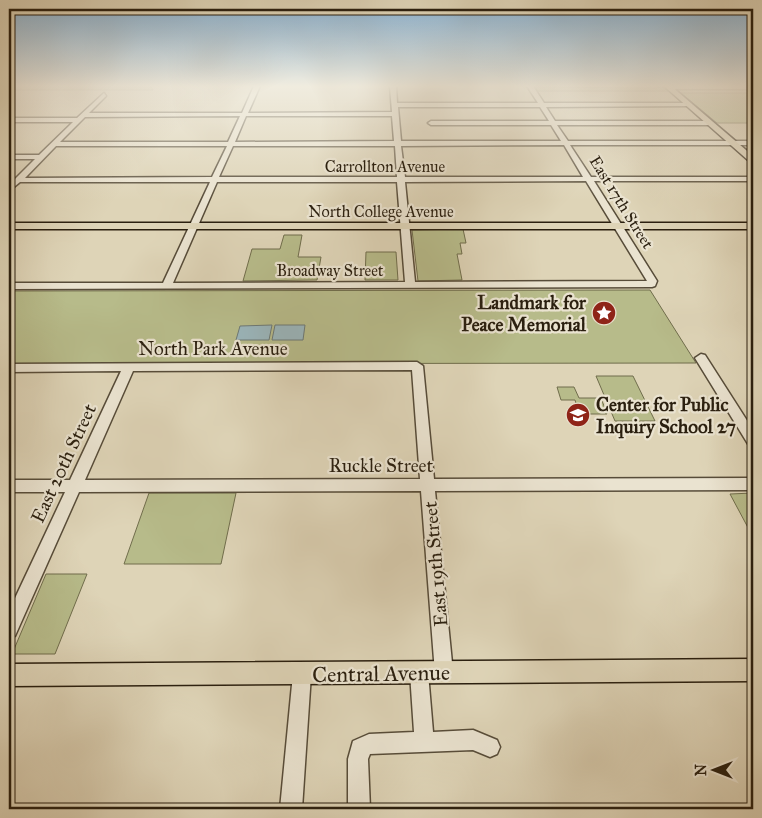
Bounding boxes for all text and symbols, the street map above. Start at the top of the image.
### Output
street label: East 17th Street [585,152,658,252]
street label: Carrollton Avenue [325,157,445,176]
street label: North College Avenue [308,202,454,222]
street label: Broadway Street [276,261,384,280]
place label: Landmark for Peace Memorial [461,291,587,336]
place icon: Landmark for Peace Memorial [591,300,617,326]
street label: North Park Avenue [138,337,288,360]
place label: Center for Public Inquiry School 27 [596,393,736,439]
street label: East 20th Street [26,400,101,526]
school or university icon: Center for Public Inquiry School 27 [565,402,591,428]
street label: Ruckle Street [329,454,433,477]
street label: East 19th Street [419,500,452,627]
street label: Central Avenue [312,659,450,688]
north arrow [690,746,740,796]
text: N [693,764,710,776]

